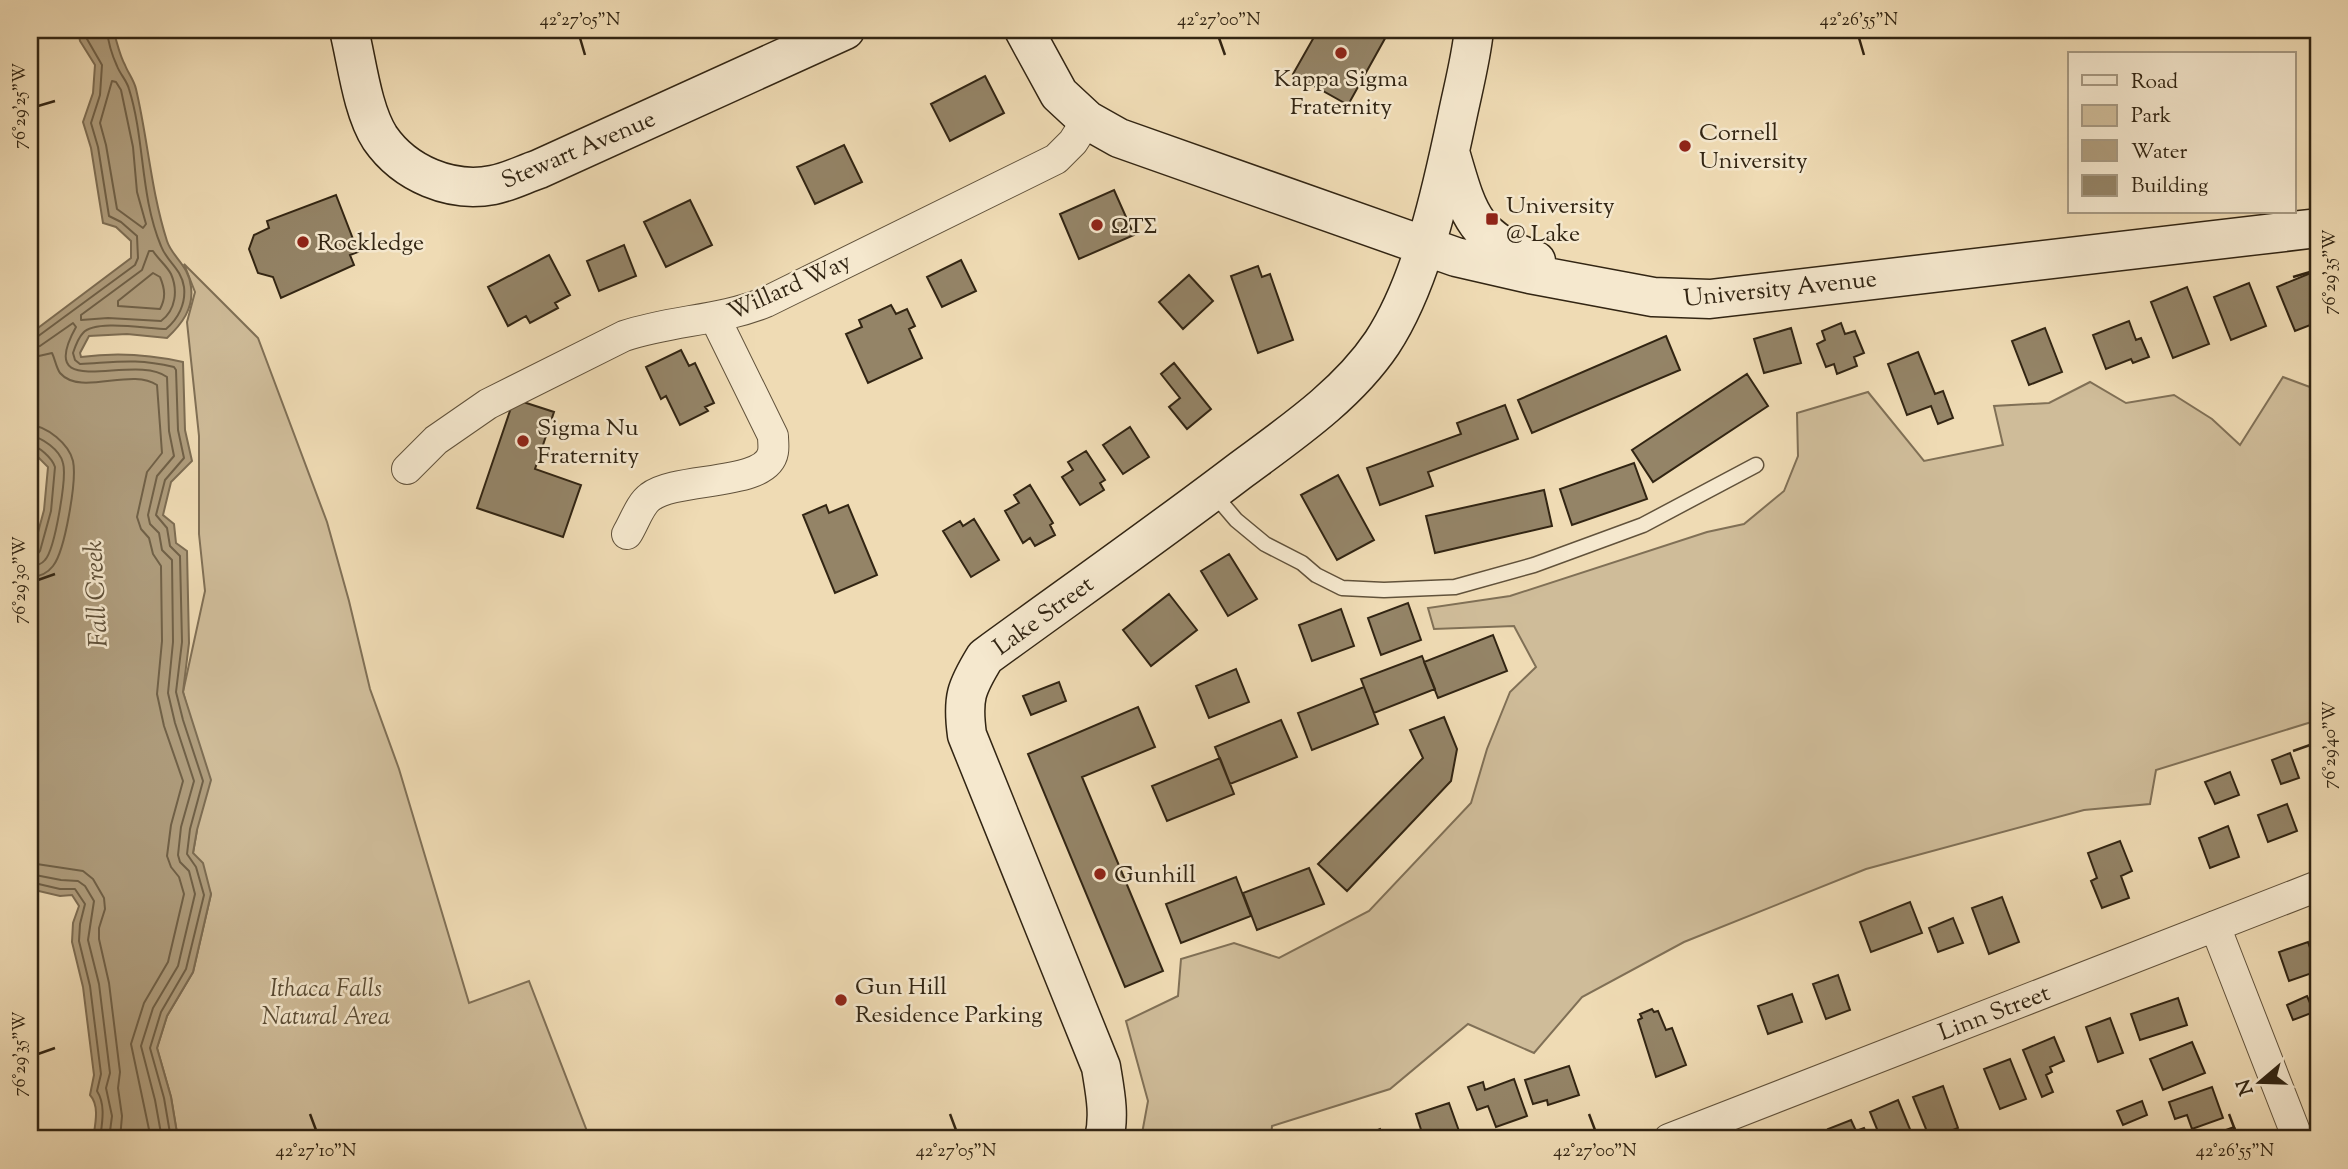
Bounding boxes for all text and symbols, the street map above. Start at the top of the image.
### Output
text: 42°27'05"N [540,8,620,34]
text: 42°27'00"N [1177,8,1261,34]
text: 42°26'55"N [1820,8,1898,34]
marker: Kappa Sigma Fraternity [1333,45,1349,61]
legend [2068,52,2296,214]
text: 76°29'25"W [8,63,34,149]
place label: Kappa Sigma Fraternity [1274,63,1408,125]
text: Road [2131,68,2178,98]
text: Park [2131,102,2172,132]
street label: Stewart Avenue [496,103,661,199]
place label: Cornell University [1699,117,1808,179]
marker: Cornell University [1677,138,1693,154]
text: Water [2131,138,2188,168]
text: Building [2131,172,2208,202]
place label: University @ Lake [1506,190,1615,252]
place label: ΩΤΣ [1111,210,1157,244]
marker: University @ Lake [1484,211,1500,227]
marker: ΩΤΣ [1089,217,1105,233]
place label: Rockledge [317,227,424,261]
text: 76°29'35"W [2318,229,2344,314]
marker: Rockledge [295,234,311,250]
street label: Willard Way [723,245,857,330]
street label: University Avenue [1682,263,1878,317]
place label: Sigma Nu Fraternity [537,412,639,474]
marker: Sigma Nu Fraternity [515,433,531,449]
text: 76°29'30"W [8,536,34,624]
water label: Fall Creek [76,539,119,648]
street label: Lake Street [987,569,1101,665]
text: 76°29'40"W [2318,701,2344,789]
place label: Gunhill [1114,859,1196,893]
marker: Gunhill [1092,866,1108,882]
place label: Gun Hill Residence Parking [855,971,1043,1033]
park label: Ithaca Falls Natural Area [262,973,390,1035]
street label: Linn Street [1934,977,2055,1051]
marker: Gun Hill Residence Parking [833,992,849,1008]
text: 76°29'35"W [8,1011,34,1096]
north arrow [2226,1046,2296,1116]
text: N [2231,1075,2262,1098]
text: 42°27'10"N [276,1139,356,1165]
text: 42°27'05"N [916,1139,996,1165]
text: 42°27'00"N [1553,1139,1637,1165]
text: 42°26'55"N [2196,1139,2274,1165]

